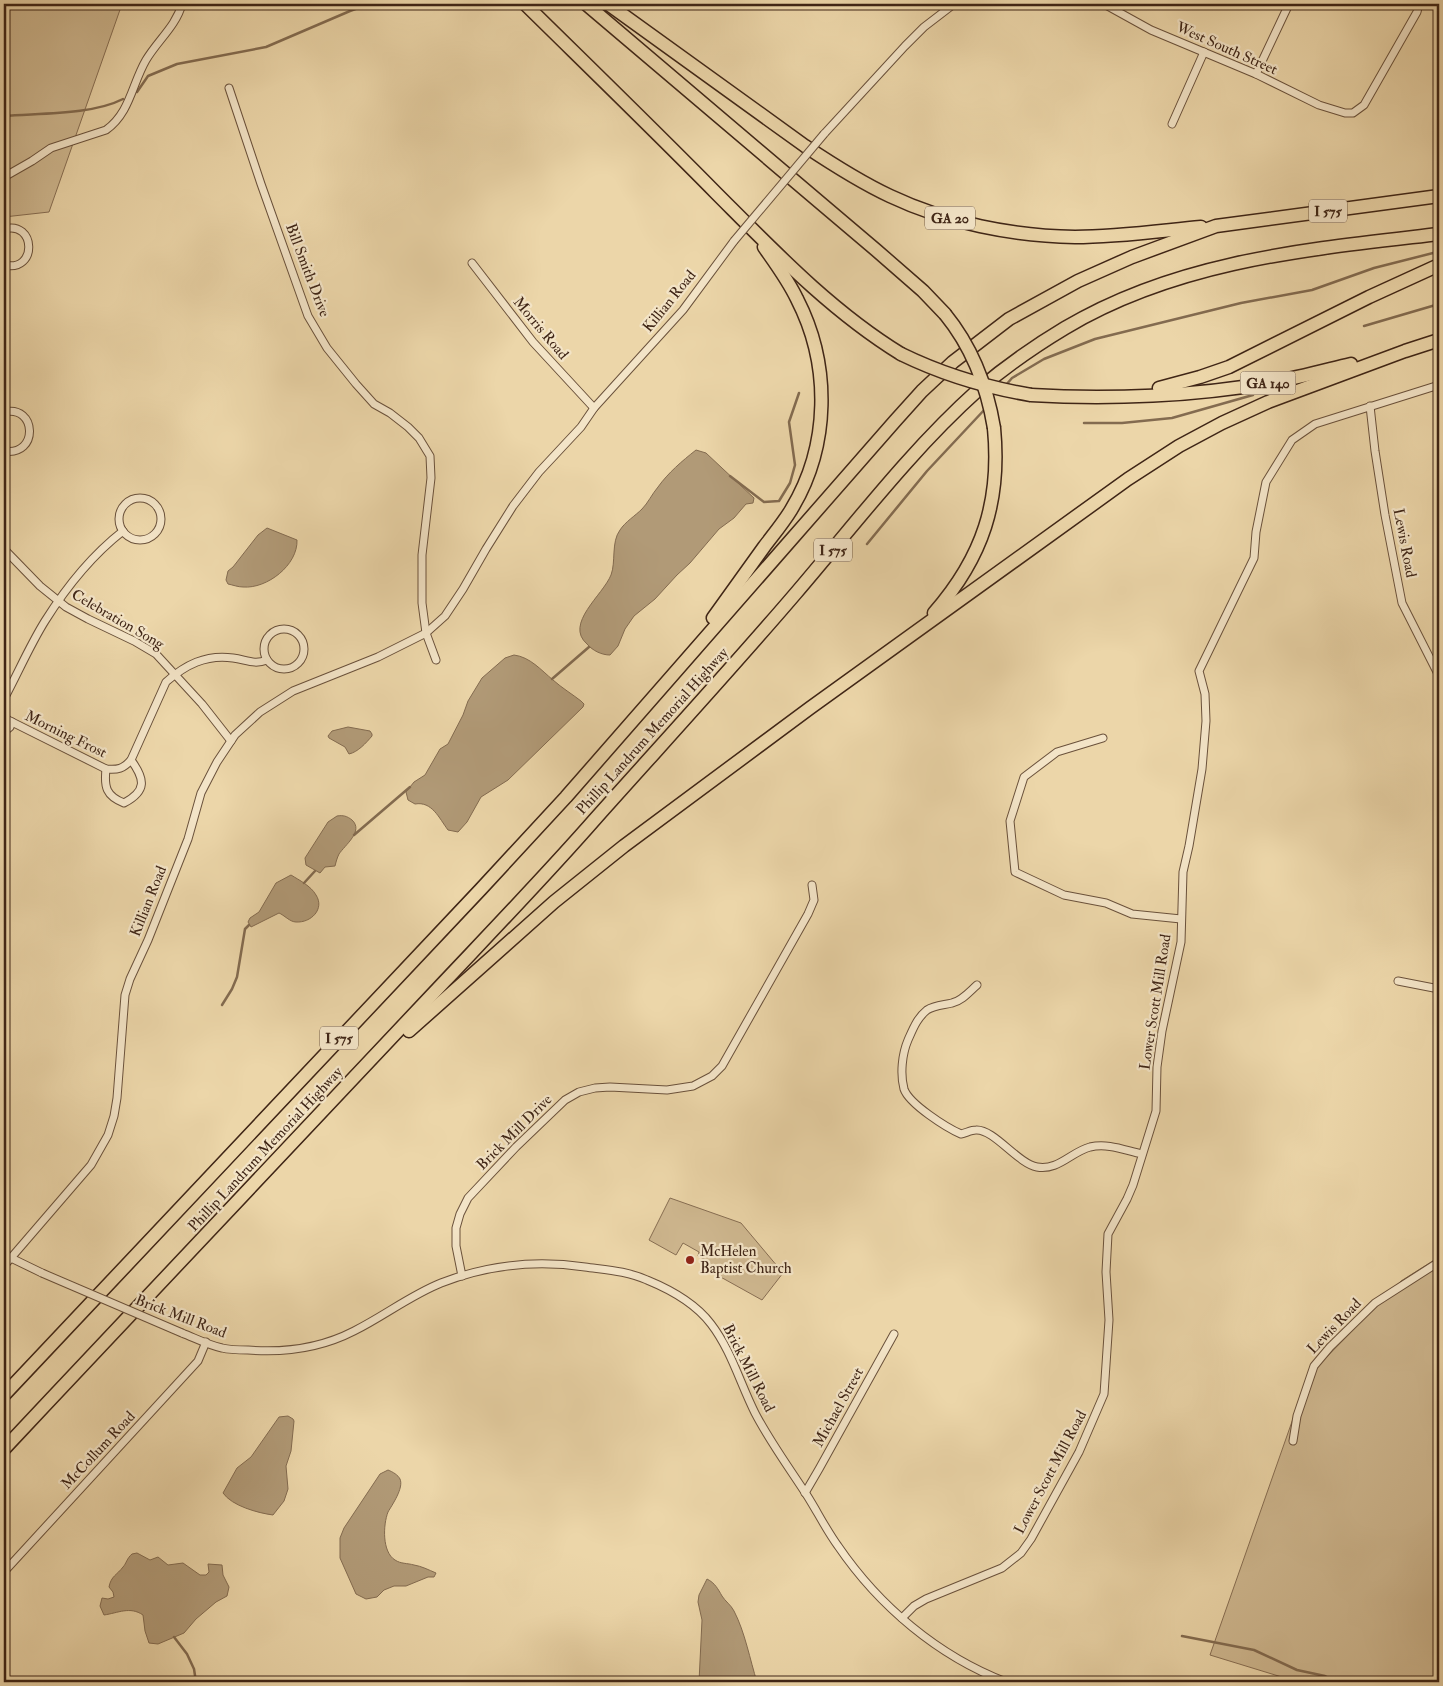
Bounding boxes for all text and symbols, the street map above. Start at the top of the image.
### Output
street label: West South Street [1172,17,1280,79]
road number: I 575 [1309,200,1347,222]
road number: GA 20 [925,207,975,230]
street label: Bill Smith Drive [281,221,334,320]
street label: Killian Road [639,266,701,336]
street label: Morris Road [509,293,573,364]
road number: GA 140 [1240,372,1296,394]
street label: Lewis Road [1389,507,1421,580]
road number: I 575 [814,538,852,562]
street label: Celebration Song [68,585,168,654]
street label: Phillip Landrum Memorial Highway [572,643,734,820]
street label: Morning Frost [22,706,110,763]
street label: Killian Road [126,862,171,939]
street label: Lower Scott Mill Road [1135,932,1176,1071]
road number: I 575 [320,1026,358,1050]
street label: Phillip Landrum Memorial Highway [184,1063,348,1236]
street label: Brick Mill Drive [473,1091,556,1174]
place label: McHelen Baptist Church [700,1242,792,1279]
marker: McHelen Baptist Church [684,1254,696,1266]
street label: Brick Mill Road [132,1290,230,1343]
street label: Lewis Road [1303,1294,1366,1358]
street label: Brick Mill Road [718,1321,779,1416]
street label: Michael Street [809,1364,868,1450]
street label: McCollum Road [57,1407,140,1493]
street label: Lower Scott Mill Road [1010,1407,1091,1537]

